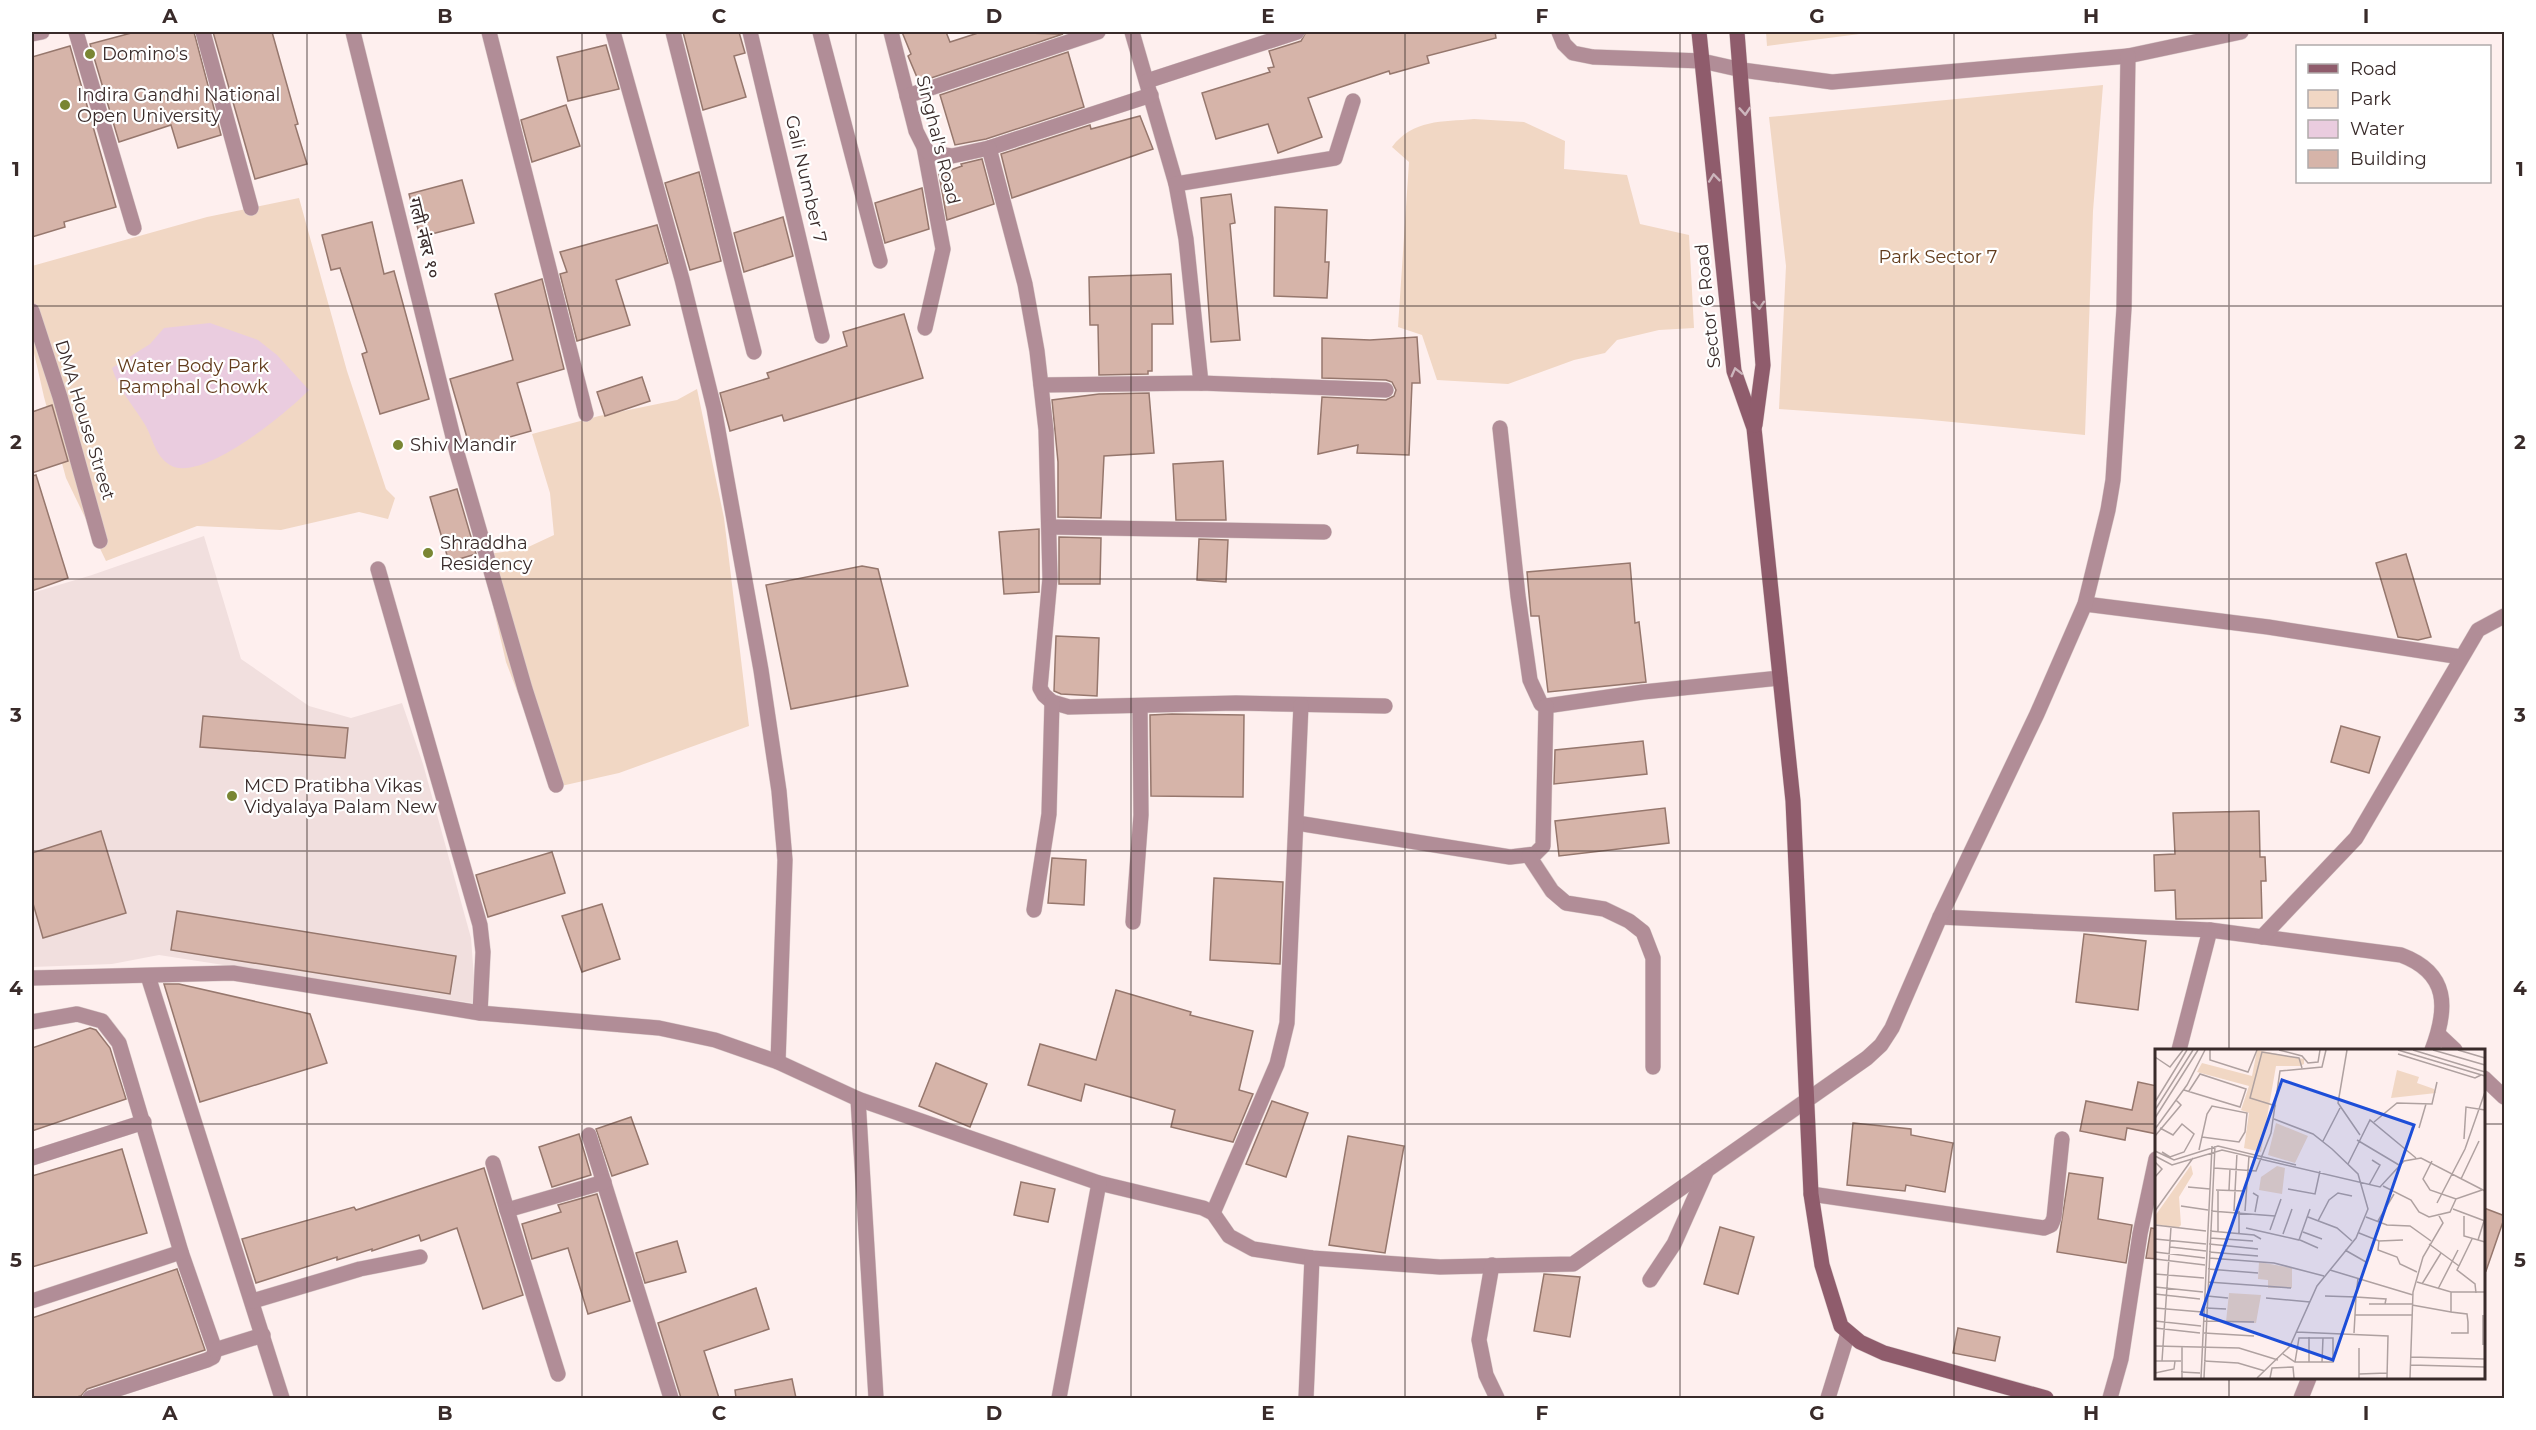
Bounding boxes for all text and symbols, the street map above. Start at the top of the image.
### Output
text: A [161,4,178,28]
text: B [437,4,453,28]
text: C [712,4,727,28]
text: D [986,4,1002,28]
text: E [1261,4,1275,28]
text: F [1536,4,1549,28]
text: G [1809,4,1825,28]
text: H [2083,4,2099,28]
text: I [2363,4,2369,28]
place label: Domino's [102,43,188,65]
legend [2296,45,2491,183]
marker: Domino's [83,47,97,61]
text: Road [2350,58,2397,80]
street label: Singhal's Road [911,73,965,207]
place label: Indira Gandhi National Open University [77,84,280,127]
text: Park [2350,88,2391,110]
marker: Indira Gandhi National Open University [58,98,72,112]
one-way arrow [1738,106,1751,115]
street label: Gali Number 7 [781,113,831,245]
text: Water [2350,118,2405,140]
text: Building [2350,148,2427,170]
text: 1 [12,157,20,181]
text: 1 [2516,157,2524,181]
one-way arrow [1708,174,1721,183]
street label: गली नंबर १० [403,195,445,281]
street label: Sector 6 Road [1691,243,1725,369]
park label: Park Sector 7 [1879,246,1997,268]
one-way arrow [1752,301,1765,310]
street label: DMA House Street [50,337,120,503]
park label: Water Body Park Ramphal Chowk [117,355,269,398]
one-way arrow [1730,367,1743,377]
text: 2 [10,430,22,454]
text: 2 [2514,430,2526,454]
place label: Shiv Mandir [410,434,517,456]
marker: Shiv Mandir [391,438,405,452]
place label: Shraddha Residency [440,532,533,575]
marker: Shraddha Residency [421,546,435,560]
text: 3 [9,703,22,727]
text: 3 [2513,703,2526,727]
place label: MCD Pratibha Vikas Vidyalaya Palam New [244,775,437,818]
marker: MCD Pratibha Vikas Vidyalaya Palam New [225,789,239,803]
text: 4 [9,976,23,1000]
text: 4 [2513,976,2527,1000]
inset map [2155,1049,2485,1379]
text: 5 [10,1248,22,1272]
text: 5 [2514,1248,2526,1272]
text: A [161,1401,178,1425]
text: B [437,1401,453,1425]
text: C [712,1401,727,1425]
text: D [986,1401,1002,1425]
text: E [1261,1401,1275,1425]
text: F [1536,1401,1549,1425]
text: G [1809,1401,1825,1425]
text: H [2083,1401,2099,1425]
text: I [2363,1401,2369,1425]

